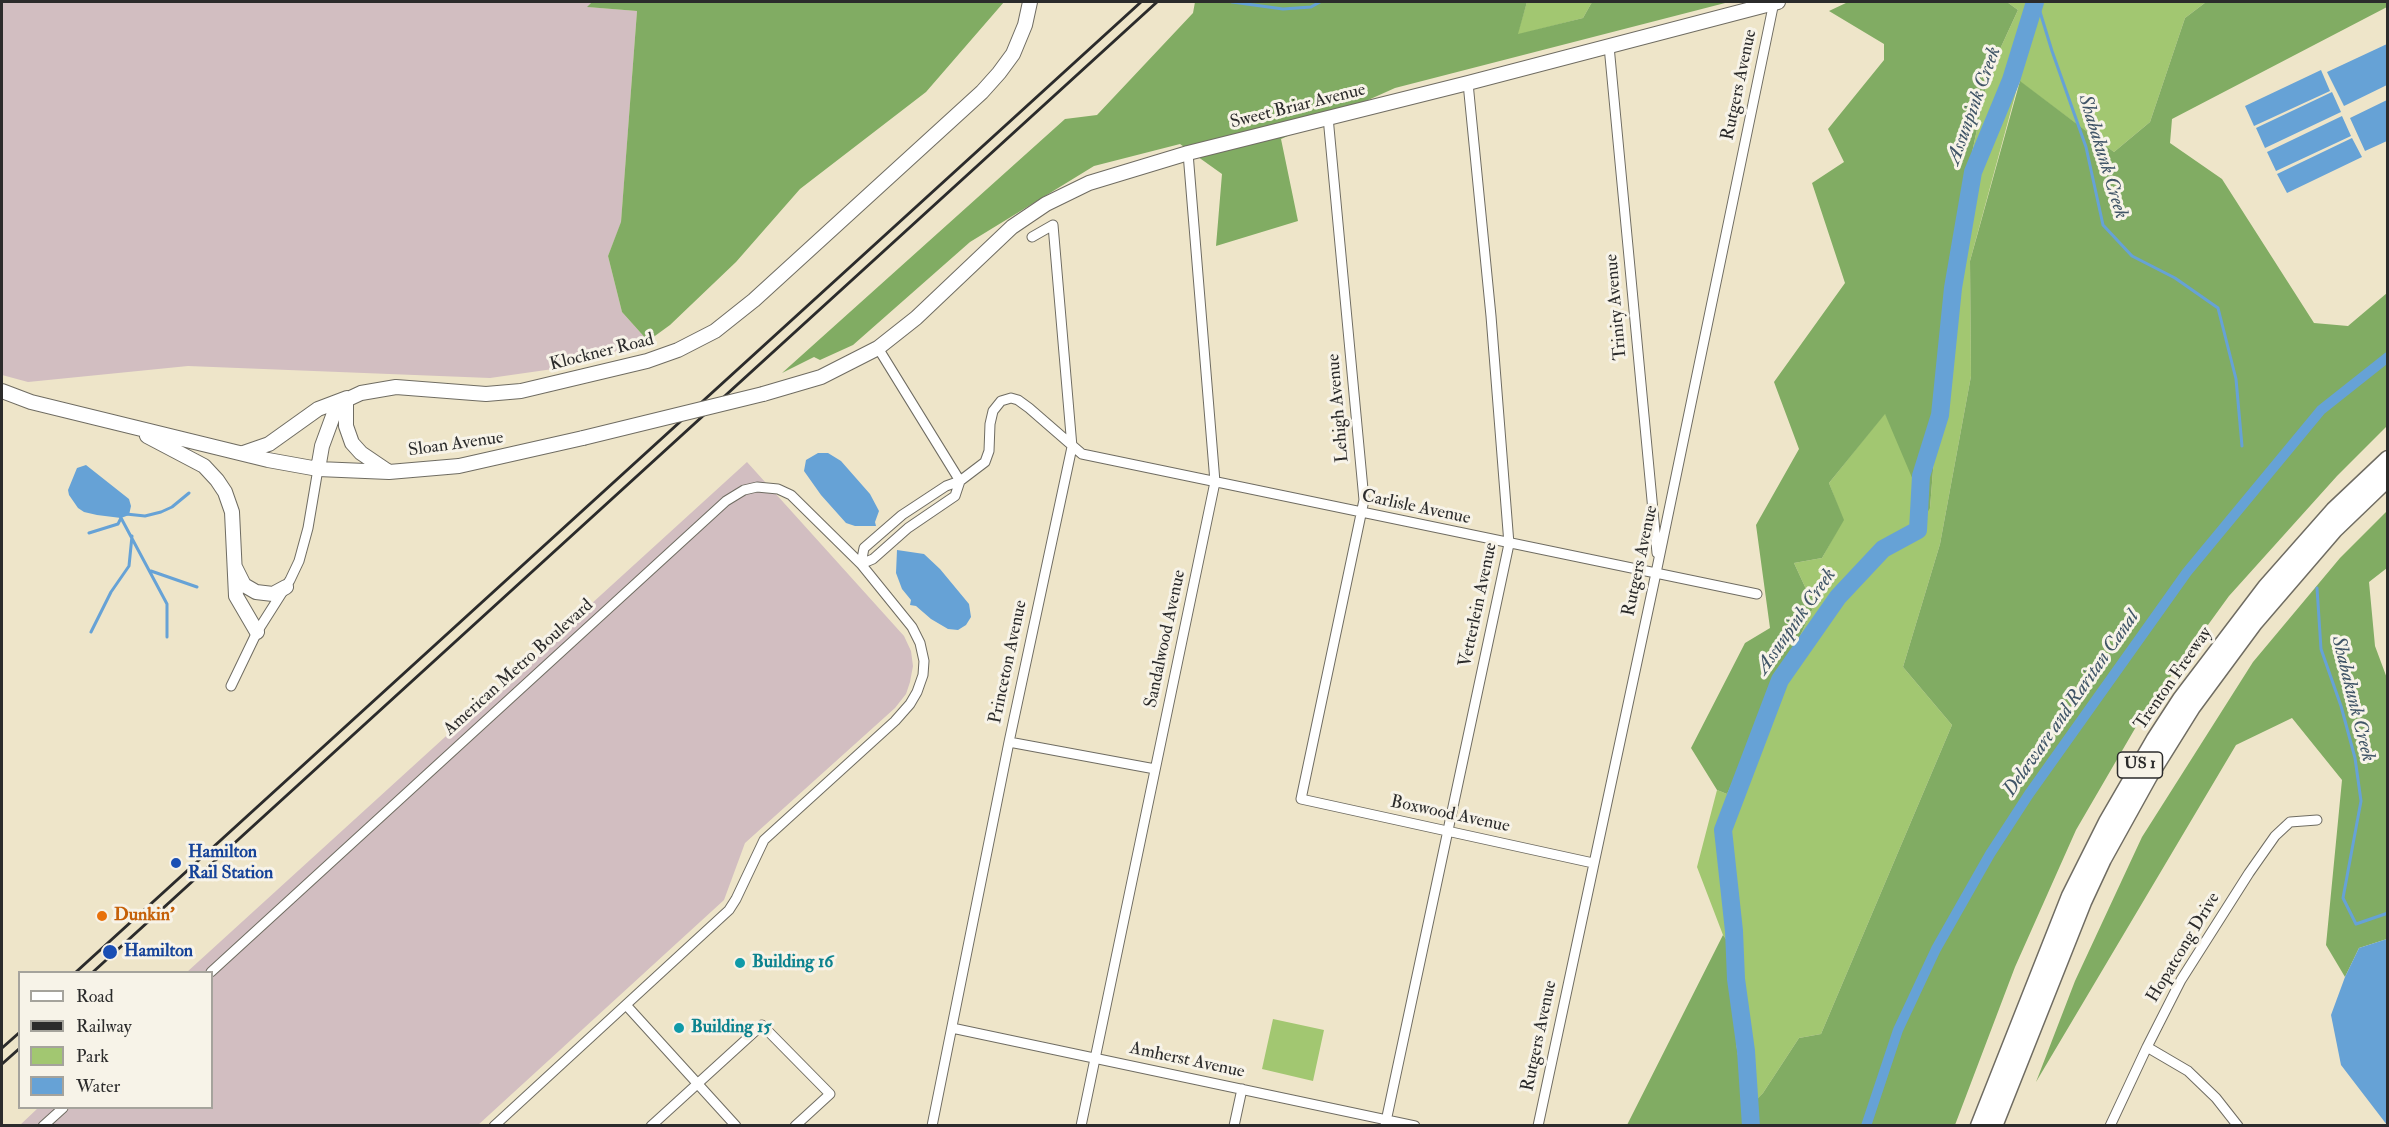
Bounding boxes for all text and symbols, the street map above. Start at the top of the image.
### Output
street label: Rutgers Avenue [1718,28,1762,142]
water label: Assunpink Creek [1943,44,2007,168]
street label: Sweet Briar Avenue [1228,80,1368,134]
water label: Shabakunk Creek [2072,92,2132,222]
street label: Trinity Avenue [1602,253,1632,361]
street label: Klockner Road [548,330,656,376]
street label: Lehigh Avenue [1323,353,1355,463]
street label: Sloan Avenue [407,428,505,462]
street label: Carlisle Avenue [1360,486,1472,530]
street label: Rutgers Avenue [1619,504,1663,618]
street label: Vetterlein Avenue [1455,541,1503,669]
water label: Assunpink Creek [1752,564,1842,680]
street label: Sandalwood Avenue [1141,568,1191,710]
street label: American Metro Boulevard [440,595,598,741]
street label: Princeton Avenue [985,598,1033,726]
water label: Delaware and Raritan Canal [1999,607,2145,801]
street label: Trenton Freeway [2130,623,2218,735]
water label: Shabakunk Creek [2325,634,2379,764]
road number: US 1 [2118,752,2162,778]
street label: Boxwood Avenue [1388,792,1512,838]
place label: Hamilton Rail Station [188,842,273,884]
marker: Hamilton Rail Station [169,856,183,870]
street label: Hopatcong Drive [2143,889,2225,1007]
place label: Dunkin' [114,905,175,927]
marker: Dunkin' [95,909,109,923]
place label: Hamilton [124,941,193,963]
marker: Hamilton [101,943,119,961]
place label: Building 16 [752,952,833,974]
marker: Building 16 [733,956,747,970]
legend [18,971,213,1109]
street label: Rutgers Avenue [1518,979,1562,1093]
text: Road [76,985,114,1008]
text: Railway [76,1015,132,1038]
place label: Building 15 [691,1017,771,1039]
marker: Building 15 [672,1021,686,1035]
street label: Amherst Avenue [1128,1038,1246,1084]
text: Park [76,1045,109,1068]
text: Water [76,1075,120,1098]

